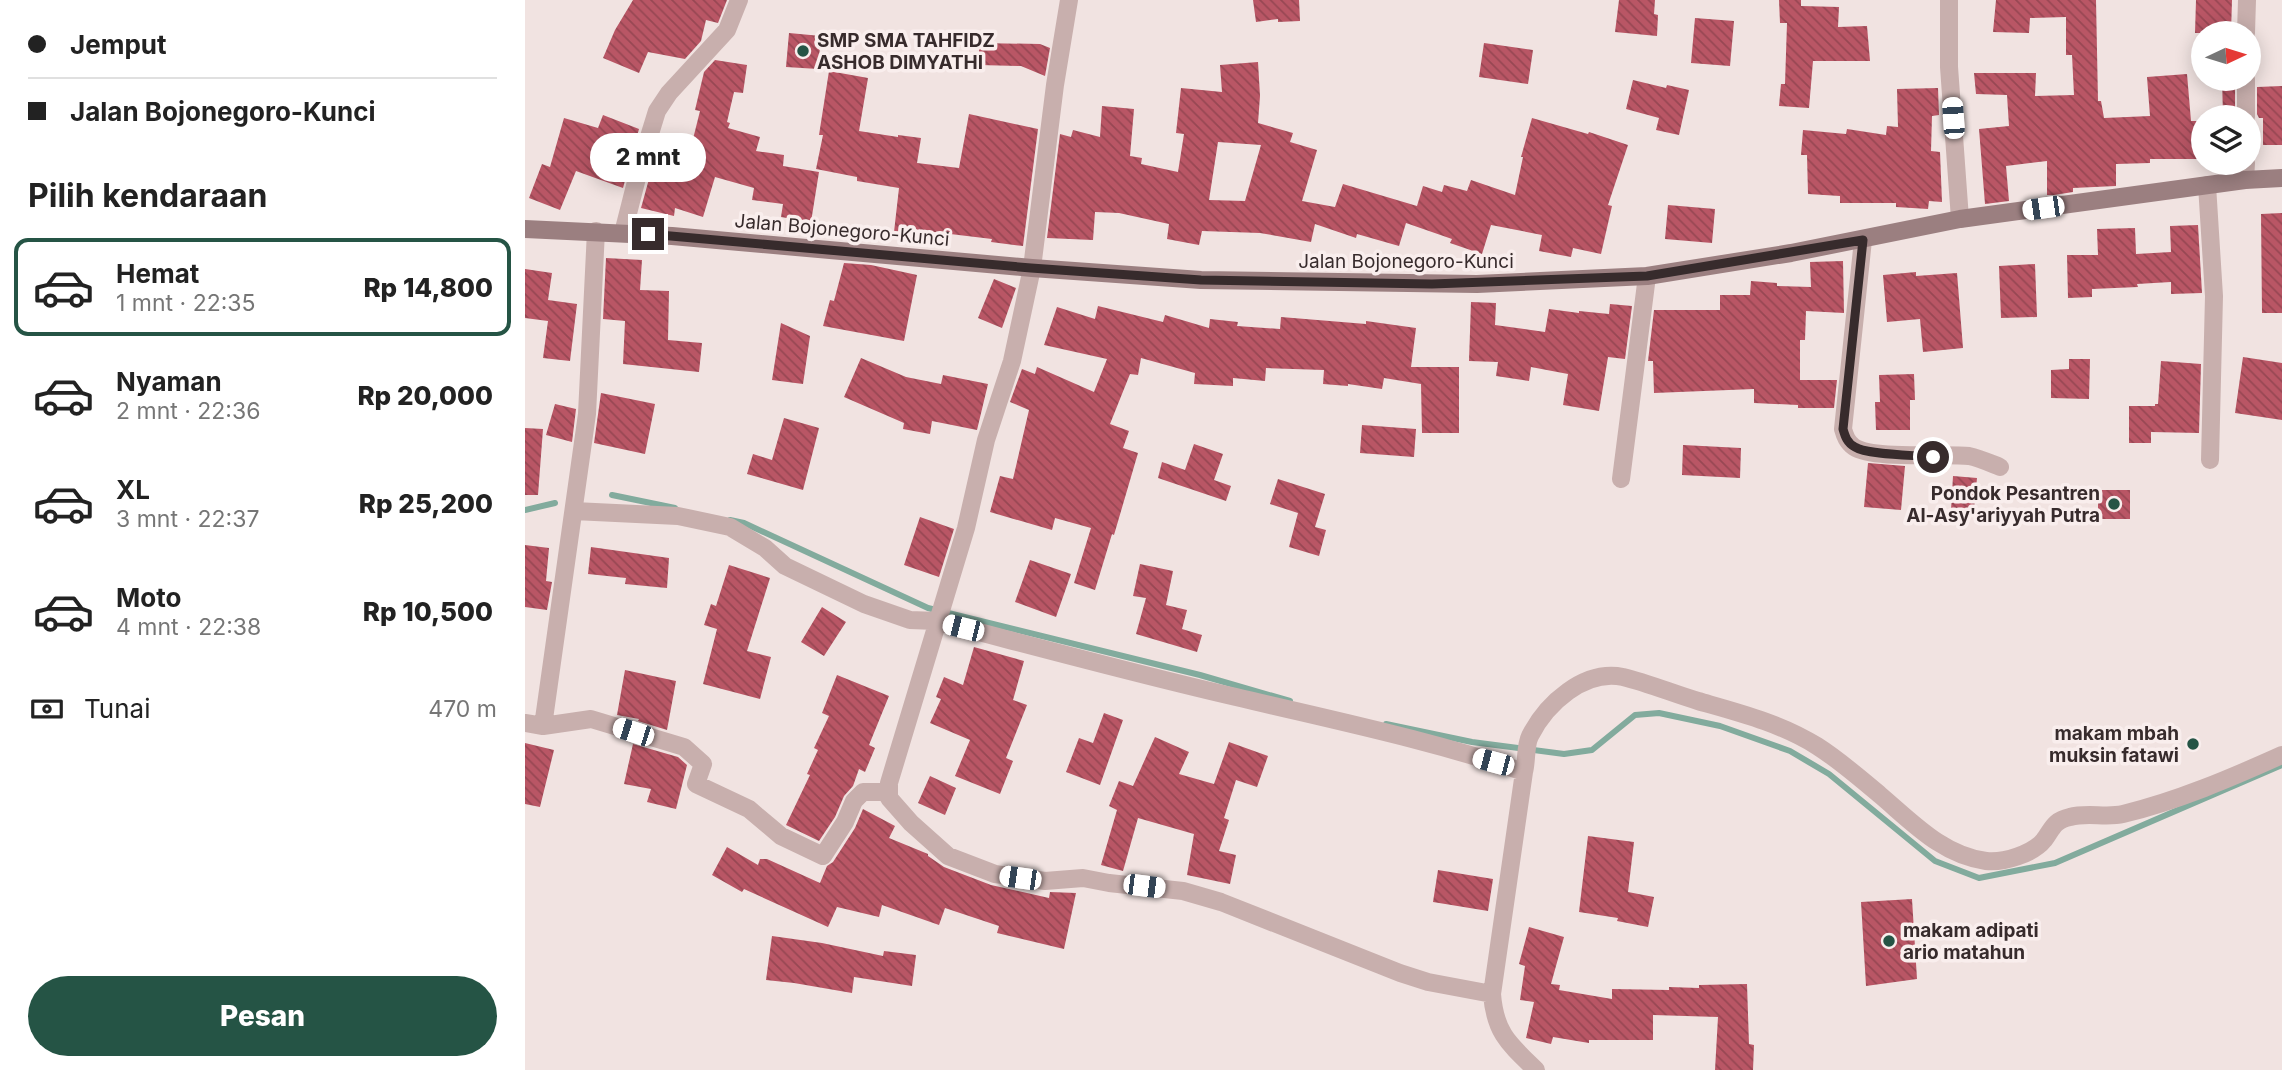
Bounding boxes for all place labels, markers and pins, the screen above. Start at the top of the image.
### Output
place label: SMP SMA TAHFIDZ ASHOB DIMYATHI [817,29,995,74]
marker: SMP SMA TAHFIDZ ASHOB DIMYATHI [795,43,811,59]
place label: Pondok Pesantren Al-Asy'ariyyah Putra [1906,482,2100,527]
marker: Pondok Pesantren Al-Asy'ariyyah Putra [2106,496,2122,512]
place label: makam mbah muksin fatawi [2049,722,2179,767]
marker: makam mbah muksin fatawi [2185,736,2201,752]
place label: makam adipati ario matahun [1903,919,2039,964]
marker: makam adipati ario matahun [1881,933,1897,949]

